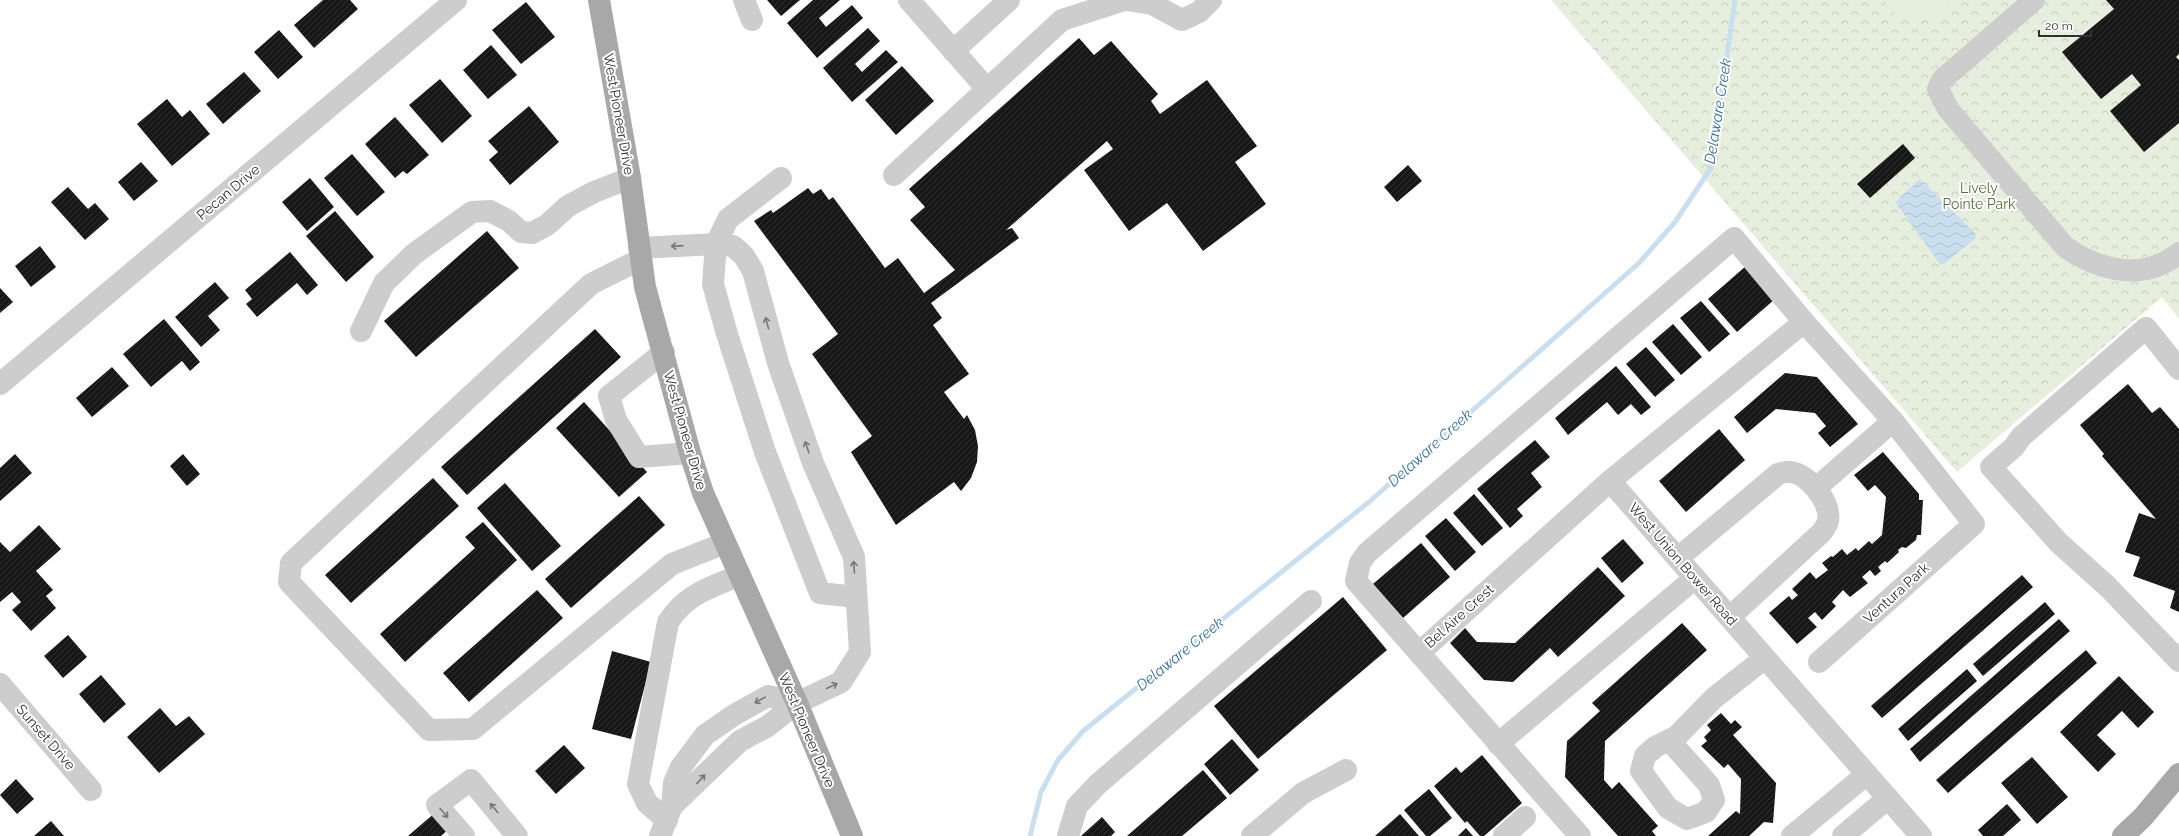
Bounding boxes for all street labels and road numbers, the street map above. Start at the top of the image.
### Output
street label: West Pioneer Drive [600,52,638,176]
street label: Pecan Drive [193,161,263,223]
street label: West Pioneer Drive [660,369,710,491]
street label: West Union Bower Road [1625,499,1741,629]
street label: Ventura Park [1860,559,1932,627]
street label: Bel Aire Crest [1421,581,1497,651]
street label: West Pioneer Drive [776,670,838,790]
street label: Sunset Drive [13,701,79,773]

